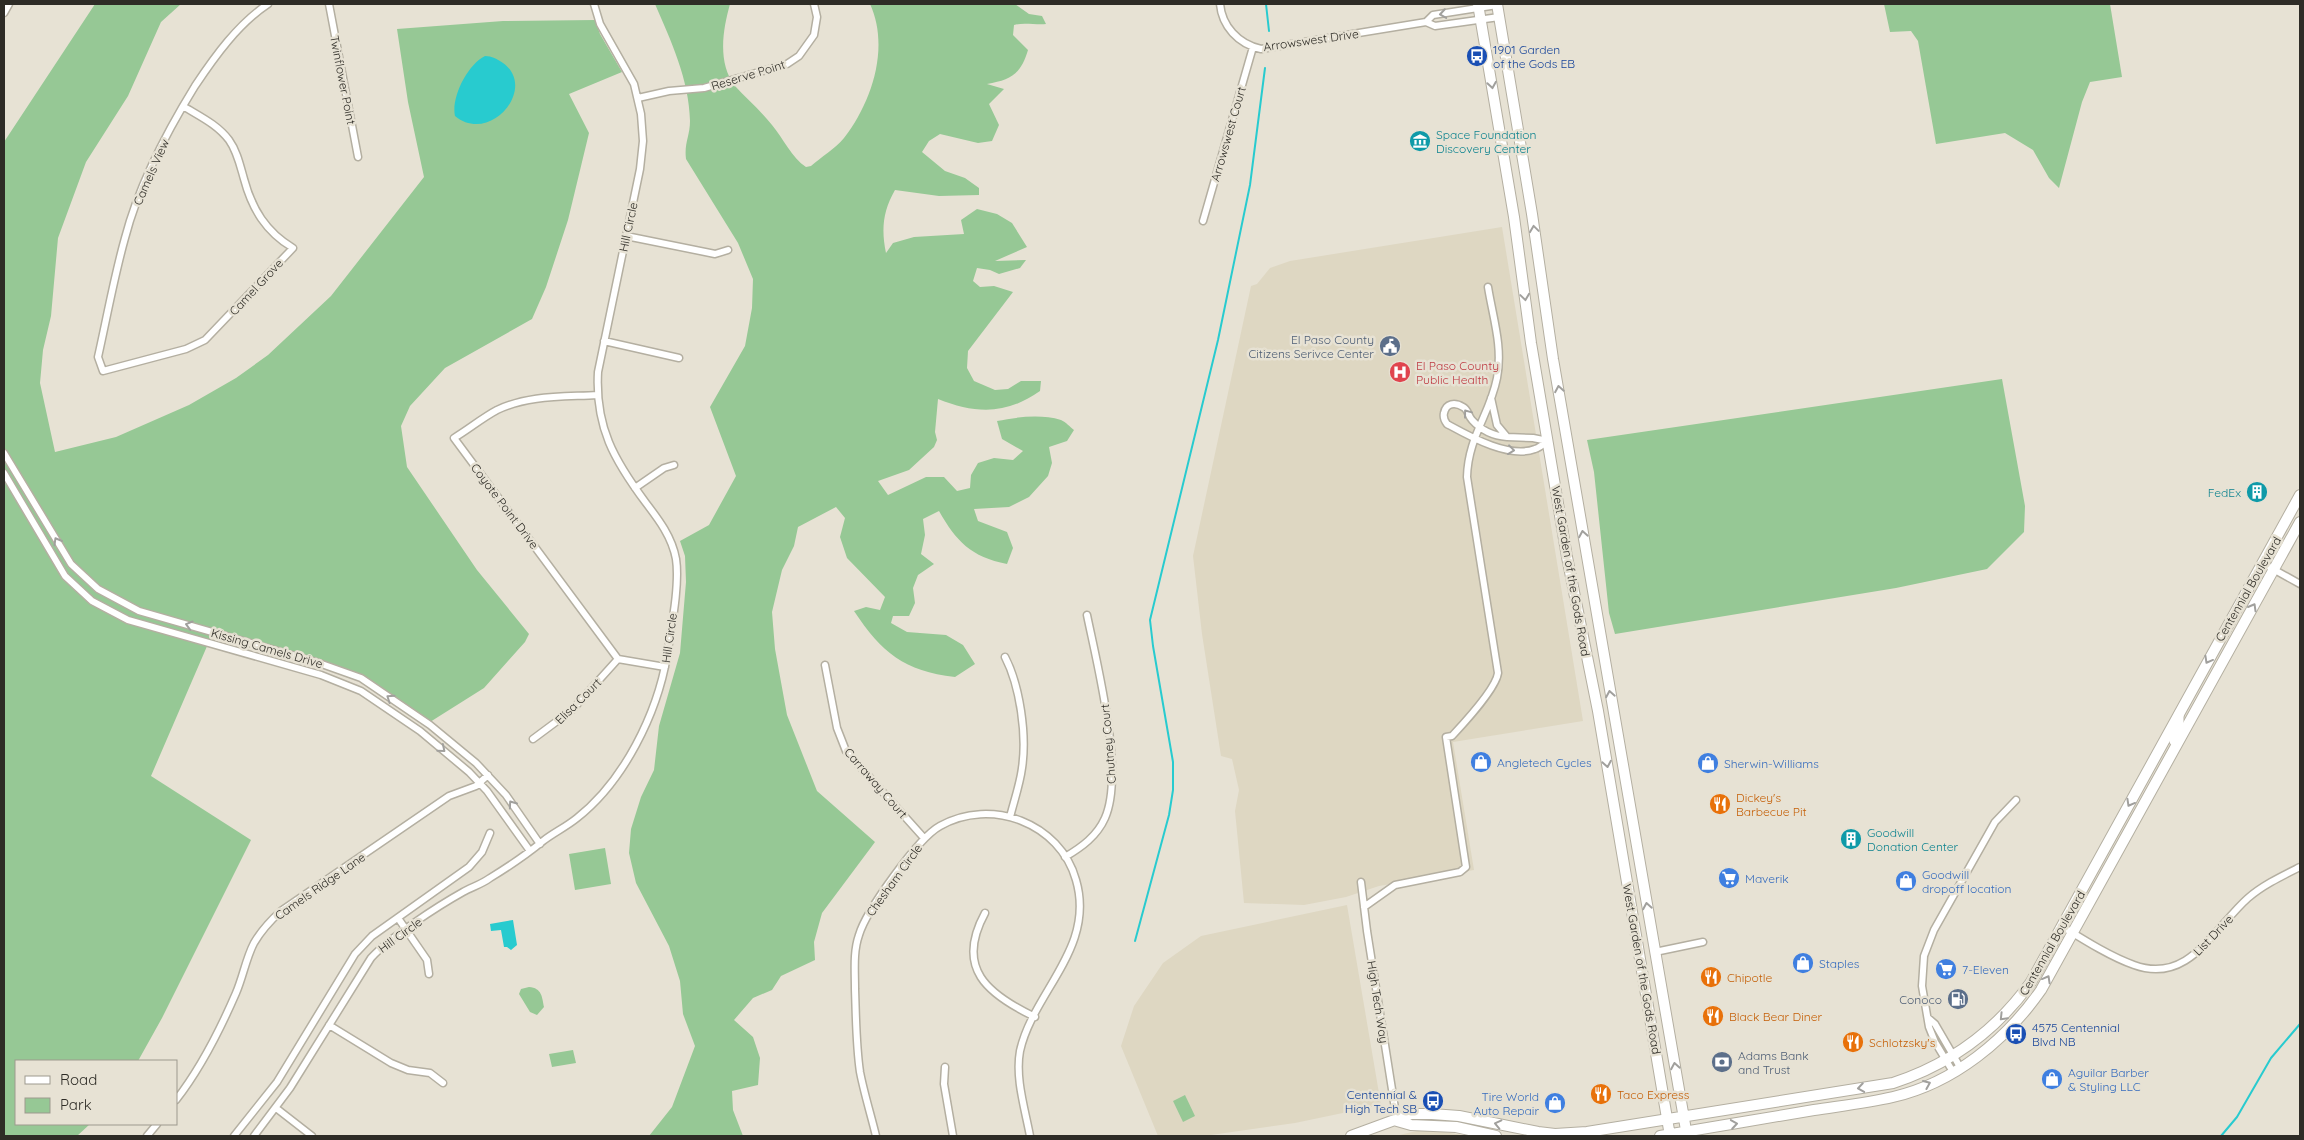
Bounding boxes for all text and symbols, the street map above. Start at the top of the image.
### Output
one-way arrow [1439,8,1448,18]
street label: Arrowswest Drive [1262,26,1360,54]
street label: Twinflower Point [327,34,359,126]
place label: 1901 Garden of the Gods EB [1493,42,1575,71]
bus stop icon: 1901 Garden of the Gods EB [1465,44,1489,68]
street label: Reserve Point [709,57,787,93]
one-way arrow [1486,81,1496,89]
street label: Arrowswest Court [1207,85,1249,183]
place label: Space Foundation Discovery Center [1436,127,1537,156]
museum icon: Space Foundation Discovery Center [1408,129,1432,153]
street label: Camels View [130,137,172,207]
street label: Hill Circle [615,201,641,253]
one-way arrow [1529,224,1540,232]
street label: Camel Grove [226,255,286,318]
one-way arrow [1519,294,1530,302]
place label: El Paso County Citizens Serivce Center [1248,332,1374,361]
public building icon: El Paso County Citizens Serivce Center [1378,334,1402,358]
place label: El Paso County Public Health [1416,358,1499,387]
hospital icon: El Paso County Public Health [1388,360,1412,384]
one-way arrow [1554,385,1564,394]
one-way arrow [1464,409,1473,419]
one-way arrow [1507,444,1515,455]
street label: Coyote Point Drive [468,460,542,552]
building icon: FedEx [2245,480,2269,504]
street label: West Garden of the Gods Road [1549,485,1593,657]
place label: FedEx [2208,485,2241,500]
one-way arrow [1579,530,1589,538]
street label: Centennial Boulevard [2212,534,2284,644]
one-way arrow [54,538,64,547]
one-way arrow [2246,604,2256,613]
street label: Hill Circle [658,612,680,664]
one-way arrow [186,621,194,631]
street label: Kissing Camels Drive [209,625,325,671]
one-way arrow [2204,655,2214,664]
street label: Elisa Court [552,675,604,727]
one-way arrow [1606,690,1616,699]
one-way arrow [387,694,396,704]
street label: Chutney Court [1097,704,1119,784]
one-way arrow [436,743,445,751]
street label: Carraway Court [841,745,911,821]
shop icon: Angletech Cycles [1469,750,1493,774]
shop icon: Sherwin-Williams [1696,751,1720,775]
place label: Angletech Cycles [1497,755,1592,770]
place label: Sherwin-Williams [1724,756,1819,771]
one-way arrow [1602,760,1612,769]
place label: Dickey's Barbecue Pit [1736,790,1807,819]
restaurant icon: Dickey's Barbecue Pit [1708,792,1732,816]
one-way arrow [2127,797,2137,806]
one-way arrow [509,800,518,810]
place label: Goodwill Donation Center [1867,825,1959,854]
building icon: Goodwill Donation Center [1839,827,1863,851]
street label: Chesham Circle [863,841,925,919]
street label: Camels Ridge Lane [272,849,368,923]
supermarket icon: Maverik [1717,866,1741,890]
place label: Goodwill dropoff location [1922,867,2012,896]
shop icon: Goodwill dropoff location [1894,869,1918,893]
place label: Maverik [1745,871,1789,886]
street label: West Garden of the Gods Road [1620,883,1664,1055]
street label: Centennial Boulevard [2016,888,2088,998]
one-way arrow [1642,902,1652,911]
street label: List Drive [2190,911,2236,958]
street label: Hill Circle [375,914,425,956]
shop icon: Staples [1791,951,1815,975]
place label: Staples [1819,956,1860,971]
supermarket icon: 7-Eleven [1934,957,1958,981]
street label: High Tech Way [1364,960,1392,1044]
place label: 7-Eleven [1962,962,2009,977]
restaurant icon: Chipotle [1699,965,1723,989]
place label: Chipotle [1727,970,1772,985]
one-way arrow [2041,976,2051,985]
fuel station icon: Conoco [1946,987,1970,1011]
place label: Conoco [1899,992,1942,1007]
restaurant icon: Black Bear Diner [1701,1004,1725,1028]
place label: Black Bear Diner [1729,1009,1822,1024]
one-way arrow [2000,1011,2009,1020]
place label: 4575 Centennial Blvd NB [2032,1020,2120,1049]
bus stop icon: 4575 Centennial Blvd NB [2004,1022,2028,1046]
restaurant icon: Schlotzsky's [1841,1030,1865,1054]
place label: Schlotzsky's [1869,1035,1936,1050]
place label: Adams Bank and Trust [1738,1048,1809,1077]
bank icon: Adams Bank and Trust [1710,1050,1734,1074]
legend [15,1060,178,1125]
one-way arrow [1670,1062,1680,1071]
place label: Aguilar Barber & Styling LLC [2068,1065,2149,1094]
shop icon: Aguilar Barber & Styling LLC [2040,1067,2064,1091]
text: Road [60,1070,97,1089]
one-way arrow [1922,1080,1931,1091]
restaurant icon: Taco Express [1589,1082,1613,1106]
one-way arrow [1856,1083,1865,1093]
place label: Centennial & High Tech SB [1345,1087,1417,1116]
place label: Taco Express [1617,1087,1690,1102]
bus stop icon: Centennial & High Tech SB [1421,1089,1445,1113]
place label: Tire World Auto Repair [1474,1089,1539,1118]
shop icon: Tire World Auto Repair [1543,1091,1567,1115]
text: Park [60,1095,92,1114]
one-way arrow [1731,1119,1739,1130]
one-way arrow [1494,1120,1503,1130]

